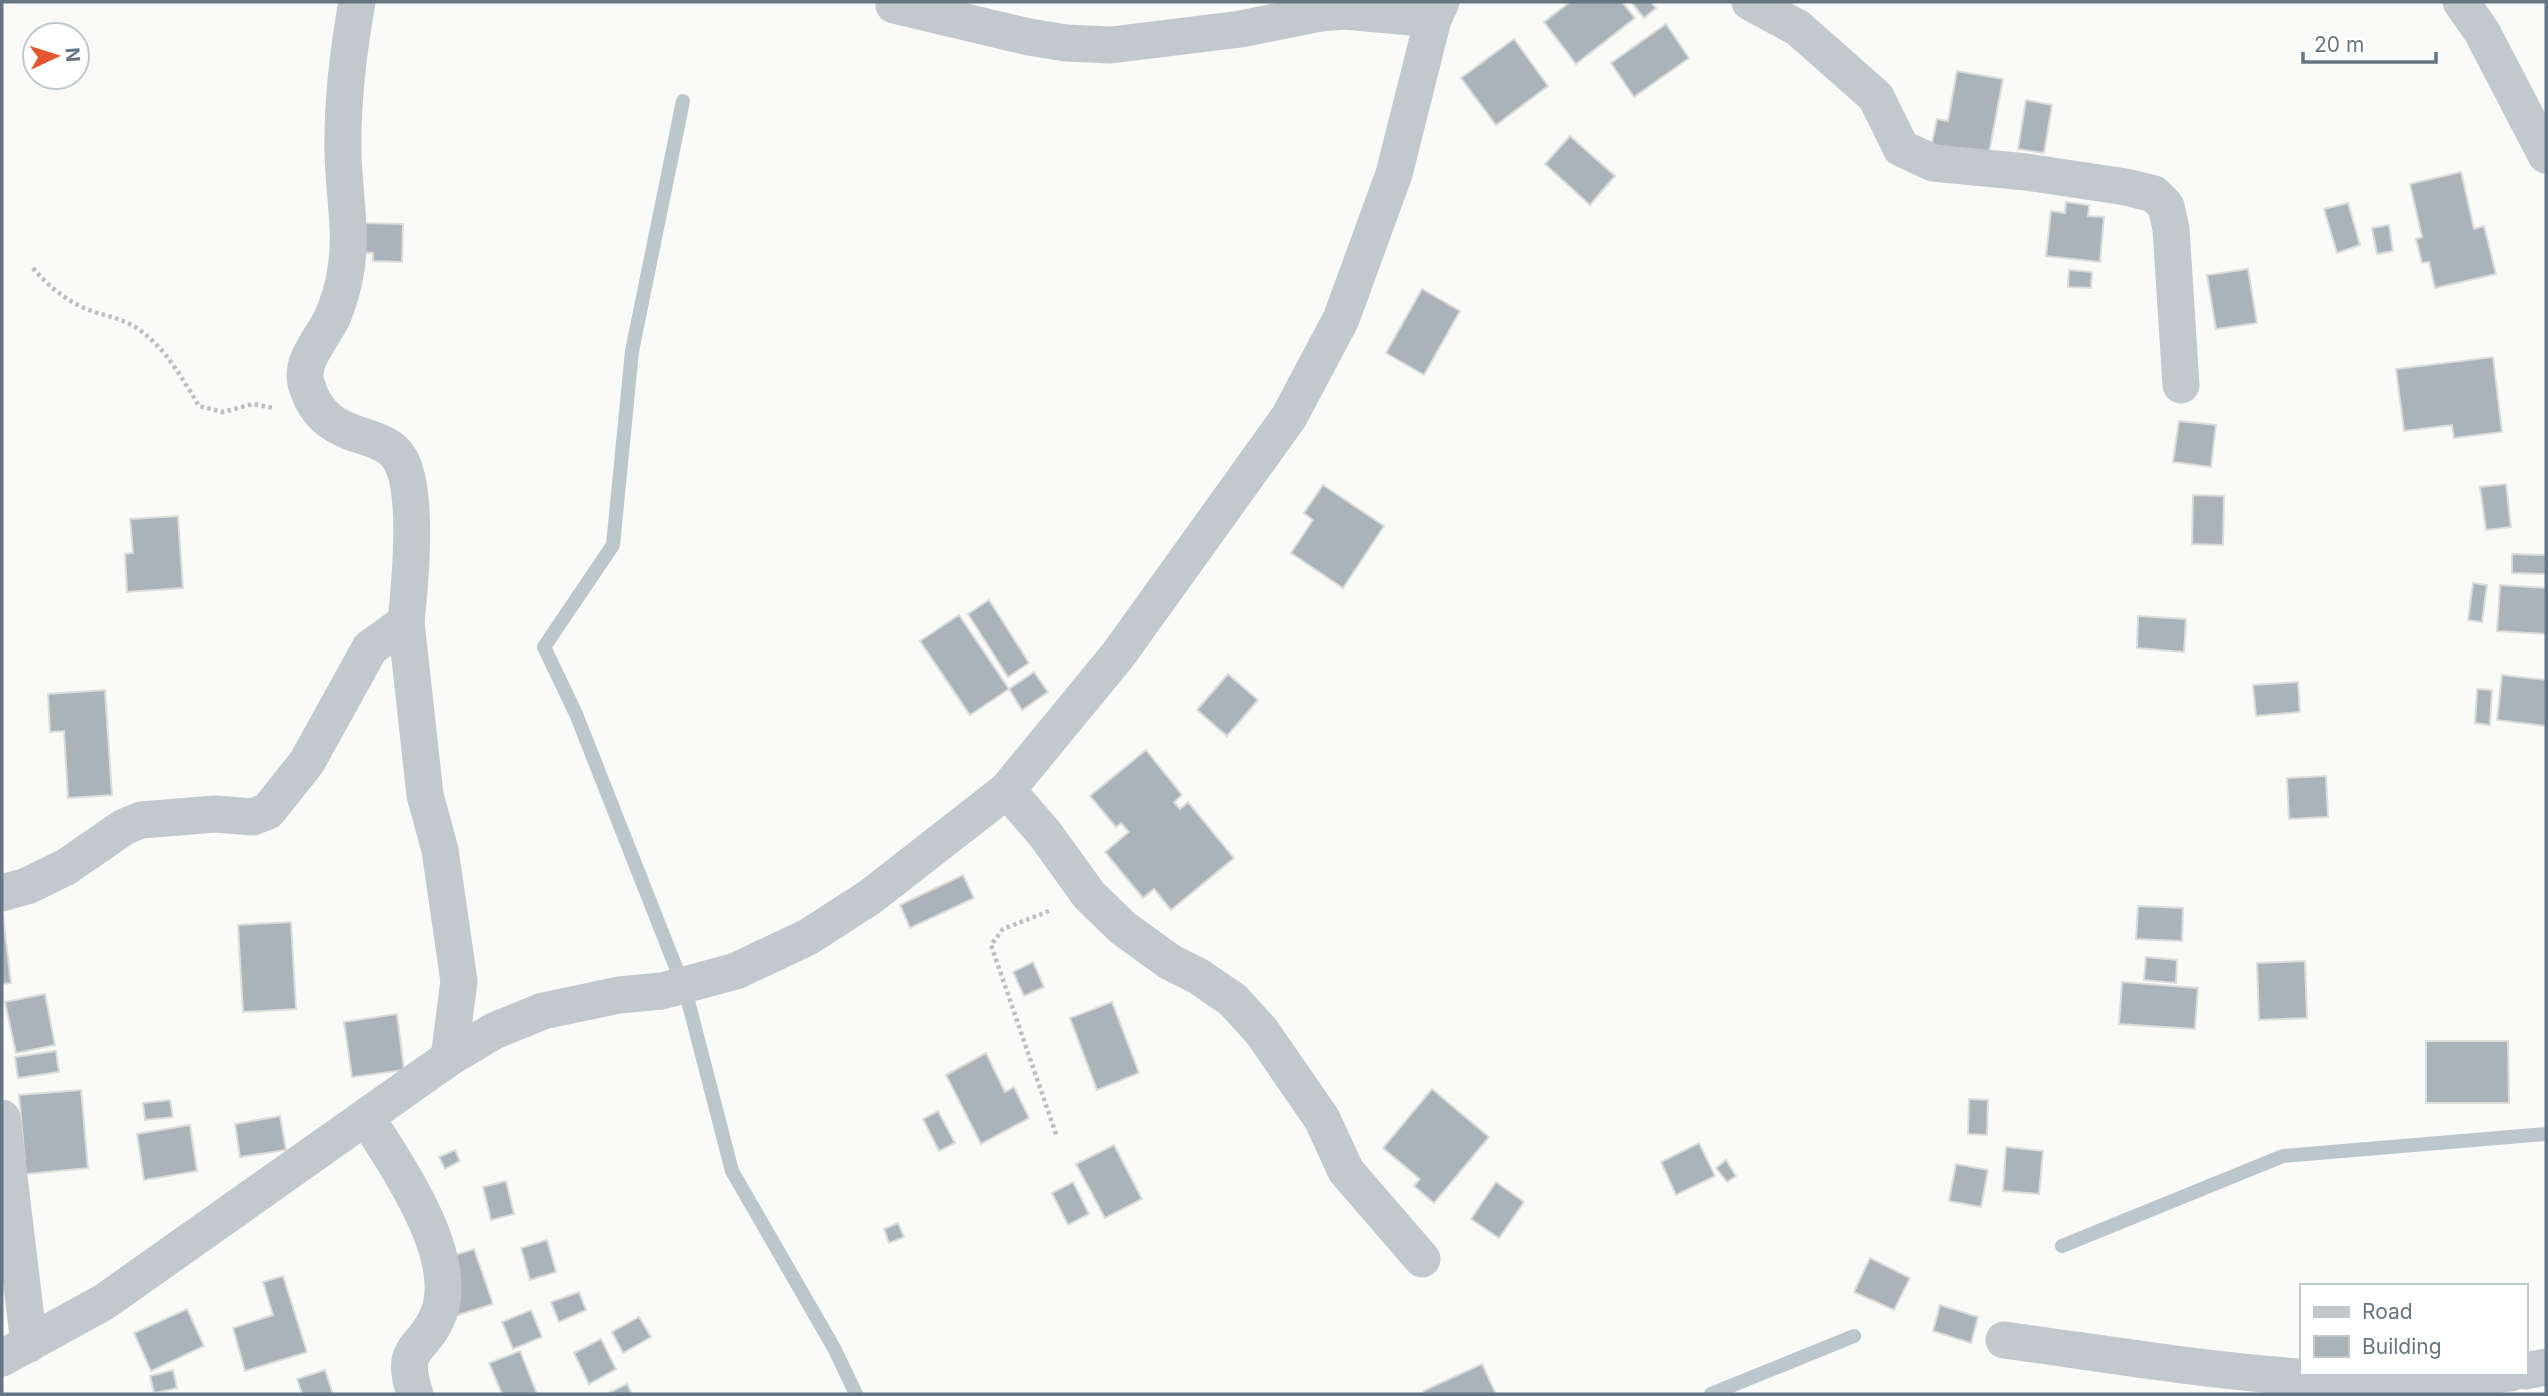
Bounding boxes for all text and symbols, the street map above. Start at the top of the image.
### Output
north arrow [21,21,91,91]
scale bar [2303,21,2436,65]
text: 20 m [2314,32,2364,57]
text: N [60,47,84,63]
legend [2300,1284,2527,1375]
text: Road [2362,1299,2413,1324]
text: Building [2362,1334,2442,1359]

